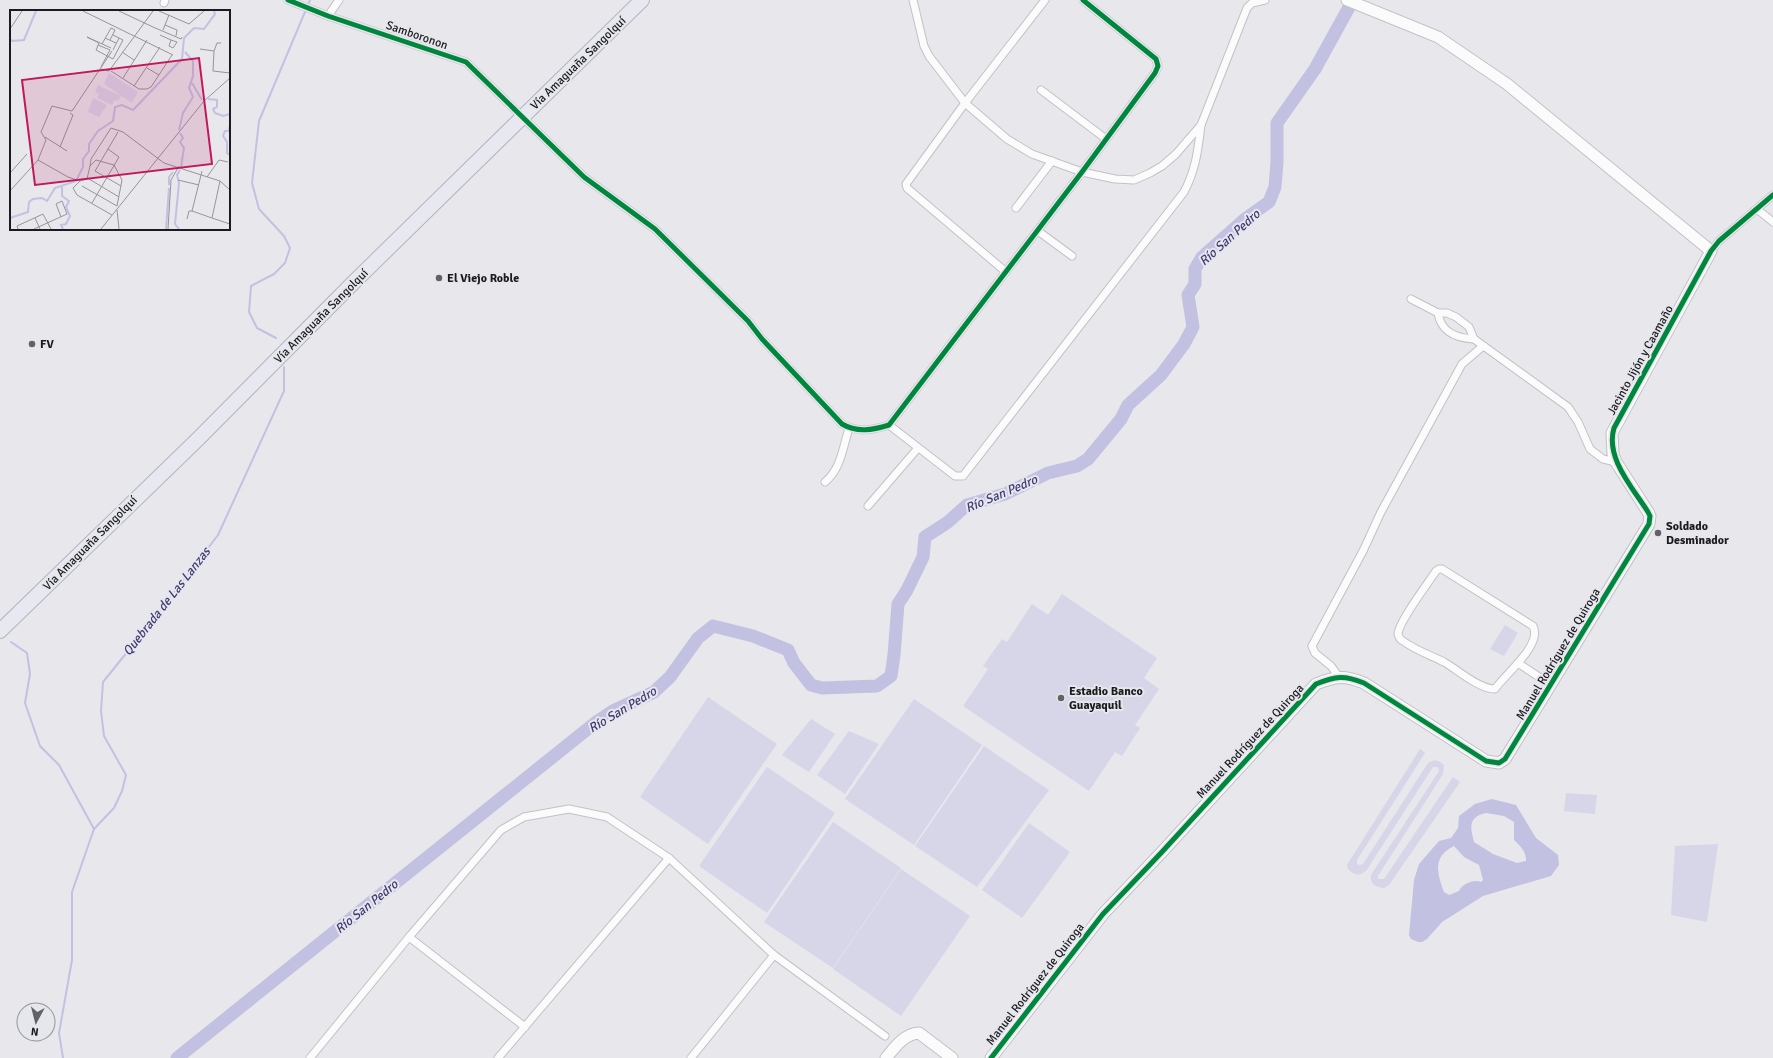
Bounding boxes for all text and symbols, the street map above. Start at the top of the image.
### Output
inset map [10,10,230,230]
street label: Vía Amaguaña Sangolquí [527,13,630,113]
street label: Samboronon [384,18,450,53]
water label: Río San Pedro [1196,205,1264,269]
street label: Vía Amaguaña Sangolquí [271,265,372,367]
place label: El Viejo Roble [447,271,519,286]
marker: El Viejo Roble [434,273,444,283]
street label: Jacinto Jijón y Caamaño [1604,303,1677,418]
place label: FV [40,337,54,352]
marker: FV [27,339,37,349]
water label: Río San Pedro [963,471,1041,516]
street label: Vía Amaguaña Sangolquí [40,492,141,594]
place label: Soldado Desminador [1666,519,1729,548]
marker: Soldado Desminador [1653,528,1663,538]
water label: Quebrada de Las Lanzas [120,543,215,659]
street label: Manuel Rodríguez de Quiroga [1513,586,1604,723]
street label: Manuel Rodríguez de Quiroga [1193,681,1307,802]
water label: Río San Pedro [586,683,660,736]
place label: Estadio Banco Guayaquil [1069,684,1143,713]
marker: Estadio Banco Guayaquil [1056,693,1066,703]
water label: Río San Pedro [332,876,402,937]
street label: Manuel Rodríguez de Quiroga [983,920,1088,1048]
north arrow [16,1002,56,1042]
text: N [30,1025,39,1038]

